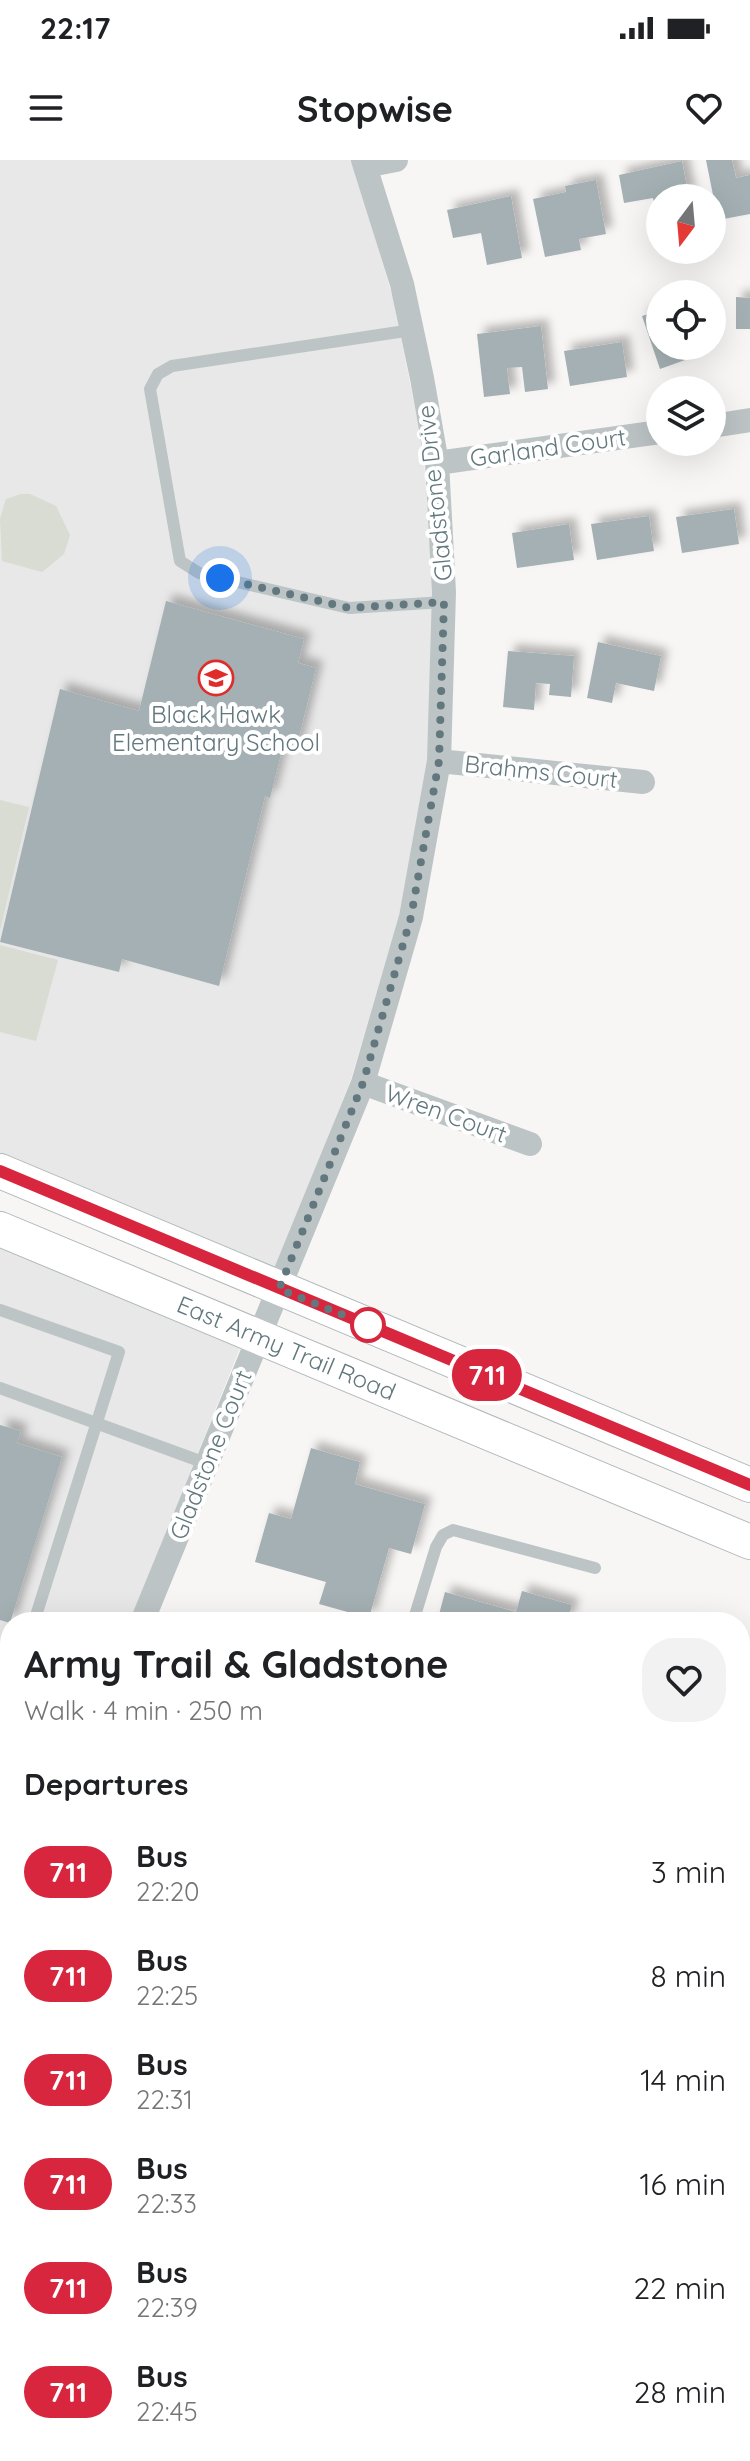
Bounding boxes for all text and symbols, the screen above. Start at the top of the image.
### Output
text: 22:17 [40,9,110,47]
icon: menu [24,86,68,130]
text: Stopwise [297,86,453,131]
icon: heart [682,86,726,130]
north arrow [646,184,726,264]
map controls [646,184,726,456]
button: locate [646,280,726,360]
button: layers [646,376,726,456]
street label: Gladstone Drive [410,404,458,583]
street label: Garland Court [468,421,628,473]
your location [200,558,240,598]
school or university icon: Black Hawk Elementary School [197,659,235,697]
place label: Black Hawk Elementary School [112,699,320,757]
street label: Brahms Court [463,748,619,794]
street label: Wren Court [382,1077,511,1149]
street label: East Army Trail Road [173,1289,400,1406]
unlabelled marker [351,1308,385,1342]
line badge: 711 [441,1349,533,1401]
text: 711 [468,1357,506,1392]
street label: Gladstone Court [162,1365,258,1544]
button: heart [642,1638,726,1722]
text: Army Trail & Gladstone [24,1640,448,1688]
text: Walk · 4 min · 250 m [24,1694,263,1727]
text: Departures [24,1765,189,1803]
text: Bus [136,1837,188,1875]
text: 3 min [651,1853,726,1891]
text: 711 [49,1854,87,1889]
text: 22:20 [136,1875,200,1908]
text: Bus [136,1941,188,1979]
text: 8 min [650,1957,726,1995]
text: 711 [49,1958,87,1993]
text: 22:25 [136,1979,198,2012]
text: Bus [136,2045,188,2083]
text: 14 min [640,2061,726,2099]
text: 711 [49,2062,87,2097]
text: 22:31 [136,2083,193,2116]
text: Bus [136,2149,188,2187]
text: 16 min [639,2165,726,2203]
text: 711 [49,2166,87,2201]
text: 22:33 [136,2187,197,2220]
text: Bus [136,2253,188,2291]
text: 22 min [633,2269,726,2307]
text: 711 [49,2270,87,2305]
text: 22:39 [136,2291,198,2324]
text: Bus [136,2357,188,2395]
text: 28 min [634,2373,726,2411]
text: 711 [49,2374,87,2409]
text: 22:45 [136,2395,198,2428]

